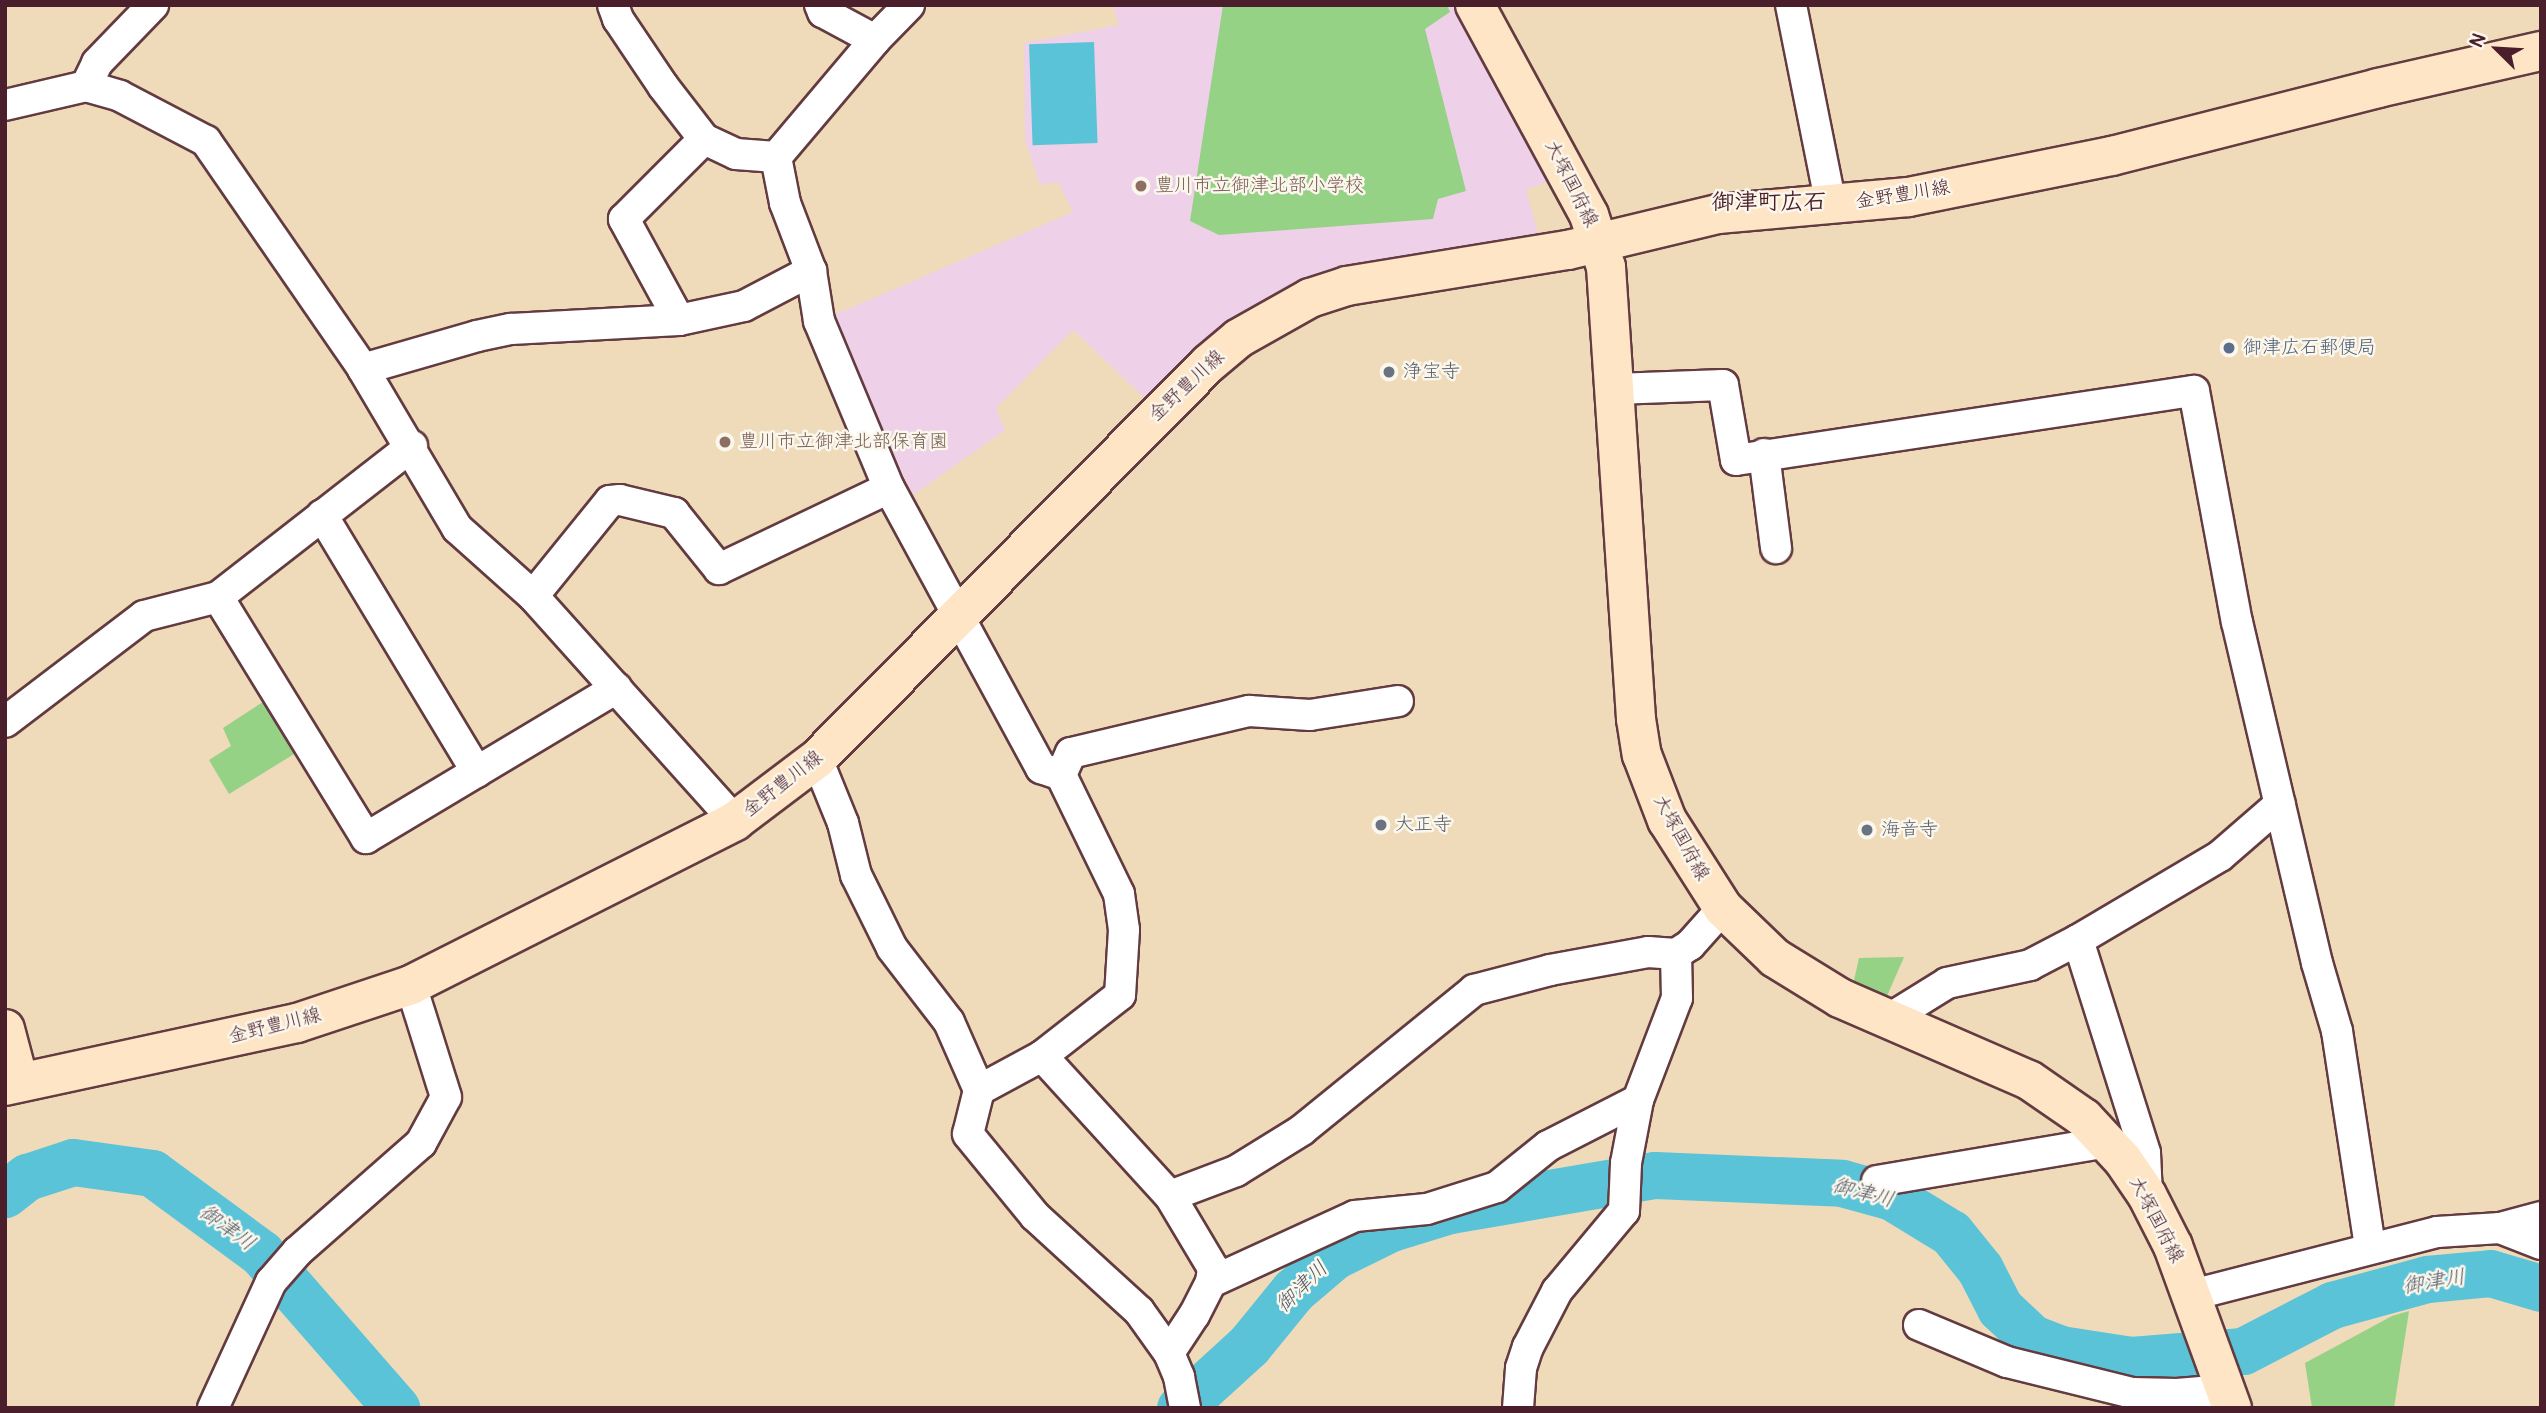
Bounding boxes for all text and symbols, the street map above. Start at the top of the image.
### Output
north arrow [2462,14,2532,84]
text: N [2464,30,2491,51]
street label: 大塚国府線 [1539,137,1603,231]
place label: 豊川市立御津北部小学校 [1155,175,1364,197]
street label: 金野豊川線 [1854,176,1952,214]
marker: 豊川市立御津北部小学校 [1133,178,1149,194]
district label: 御津町広石 [1712,188,1826,216]
place label: 御津広石郵便局 [2243,337,2376,359]
marker: 御津広石郵便局 [2221,340,2237,356]
street label: 金野豊川線 [1144,345,1230,427]
place label: 浄宝寺 [1403,361,1460,383]
marker: 浄宝寺 [1381,364,1397,380]
place label: 豊川市立御津北部保育園 [739,431,948,453]
marker: 豊川市立御津北部保育園 [717,434,733,450]
street label: 金野豊川線 [739,746,827,822]
street label: 大塚国府線 [1648,791,1714,885]
place label: 大正寺 [1395,814,1452,836]
marker: 大正寺 [1373,817,1389,833]
place label: 海音寺 [1881,819,1938,841]
marker: 海音寺 [1859,822,1875,838]
street label: 金野豊川線 [226,1003,324,1049]
water label: 御津川 [1829,1173,1897,1213]
street label: 大塚国府線 [2124,1173,2188,1267]
water label: 御津川 [194,1199,260,1257]
water label: 御津川 [1271,1256,1333,1318]
water label: 御津川 [2401,1265,2467,1299]

